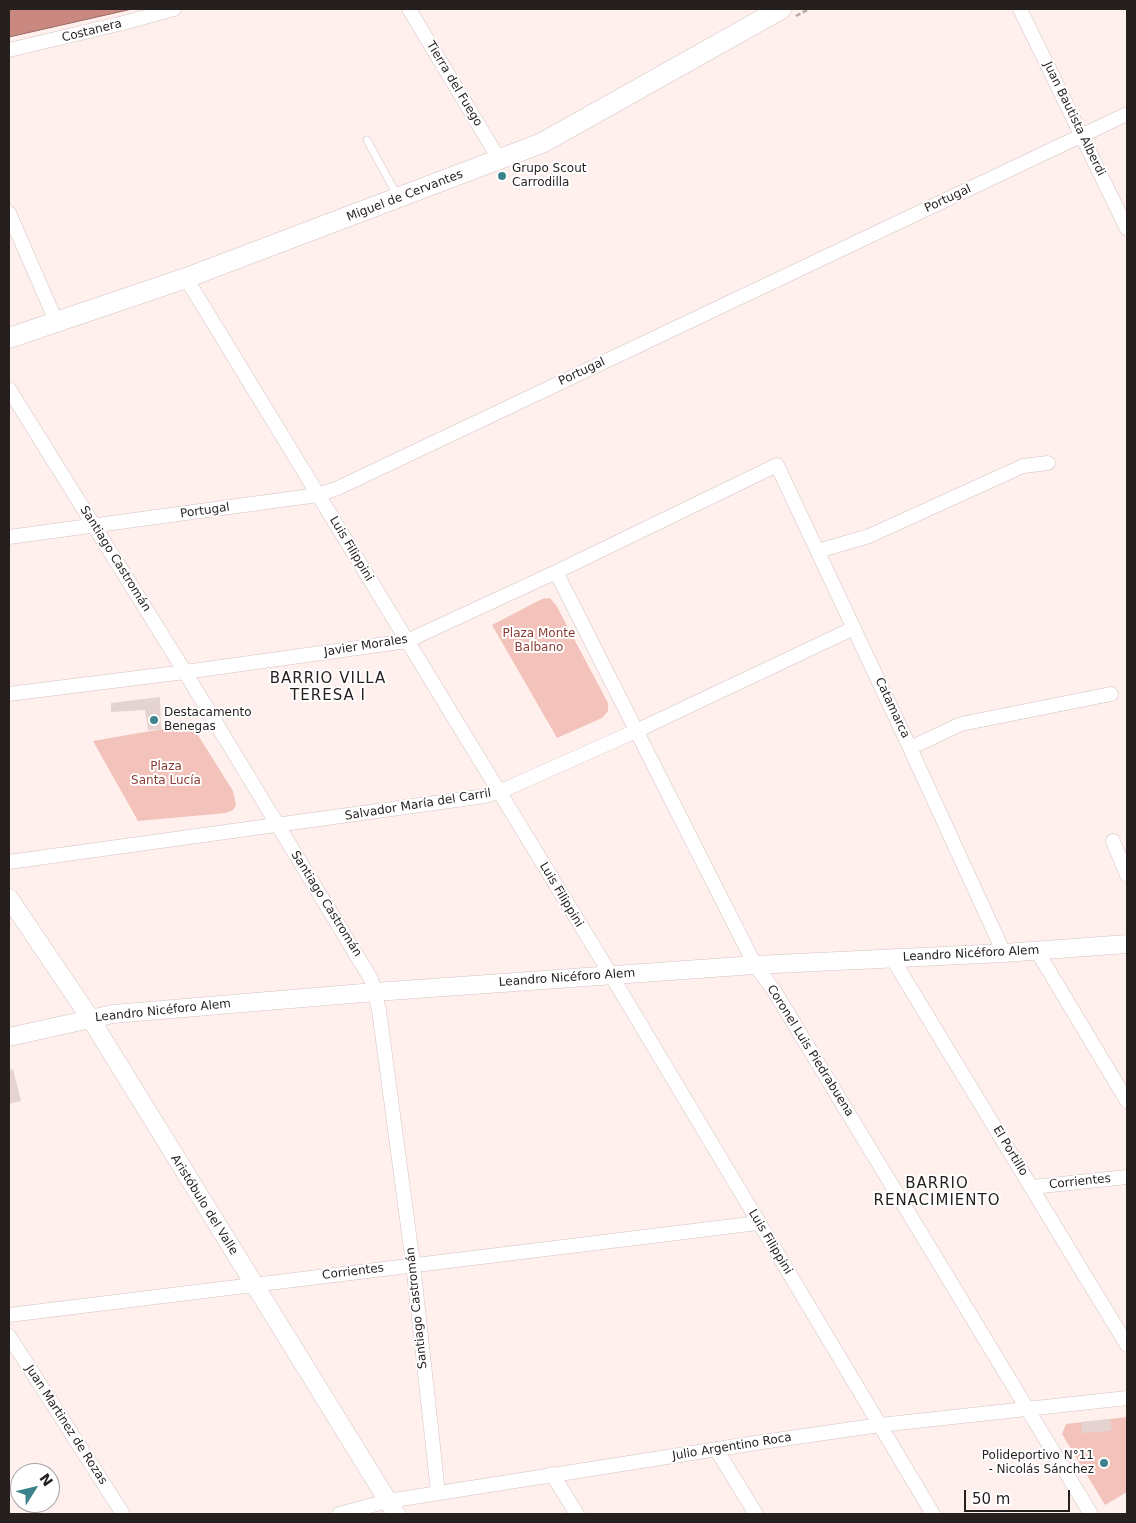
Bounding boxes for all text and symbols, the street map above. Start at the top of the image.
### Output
street label: Costanera [61,17,123,45]
street label: Tierra del Fuego [423,39,485,129]
street label: Juan Bautista Alberdi [1040,59,1108,179]
place label: Grupo Scout Carrodilla [512,162,586,190]
street label: Miguel de Cervantes [345,167,465,225]
marker: Grupo Scout Carrodilla [496,170,508,182]
street label: Portugal [922,182,974,216]
street label: Portugal [556,355,608,389]
street label: Portugal [179,500,231,522]
street label: Santiago Castromán [77,503,153,615]
street label: Luis Filippini [326,514,376,584]
park label: Plaza Monte Balbano [503,627,575,655]
street label: Javier Morales [323,632,409,660]
district label: BARRIO VILLA TERESA I [268,670,388,705]
street label: Catamarca [872,675,912,741]
place label: Destacamento Benegas [164,706,252,734]
marker: Destacamento Benegas [148,714,160,726]
park label: Plaza Santa Lucía [131,760,201,788]
street label: Salvador María del Carril [344,786,492,824]
street label: Santiago Castromán [288,848,364,960]
street label: Luis Filippini [536,860,586,930]
street label: Leandro Nicéforo Alem [902,943,1040,965]
street label: Leandro Nicéforo Alem [498,966,636,990]
street label: Coronel Luis Piedrabuena [763,983,857,1119]
street label: Leandro Nicéforo Alem [94,997,232,1025]
street label: El Portillo [989,1123,1031,1179]
street label: Aristóbulo del Valle [167,1152,241,1258]
street label: Corrientes [1048,1172,1112,1192]
district label: BARRIO RENACIMIENTO [872,1175,1002,1210]
street label: Luis Filippini [745,1207,795,1277]
street label: Santiago Castromán [403,1247,431,1369]
street label: Corrientes [321,1261,385,1283]
street label: Juan Martinez de Rozas [22,1363,110,1487]
street label: Julio Argentino Roca [671,1430,793,1464]
place label: Polideportivo N°11 - Nicolás Sánchez [982,1449,1094,1477]
marker: Polideportivo N°11 - Nicolás Sánchez [1098,1457,1110,1469]
north arrow [10,1463,60,1513]
text: N [36,1470,56,1489]
scale bar [966,1480,1072,1512]
text: 50 m [972,1490,1010,1508]

